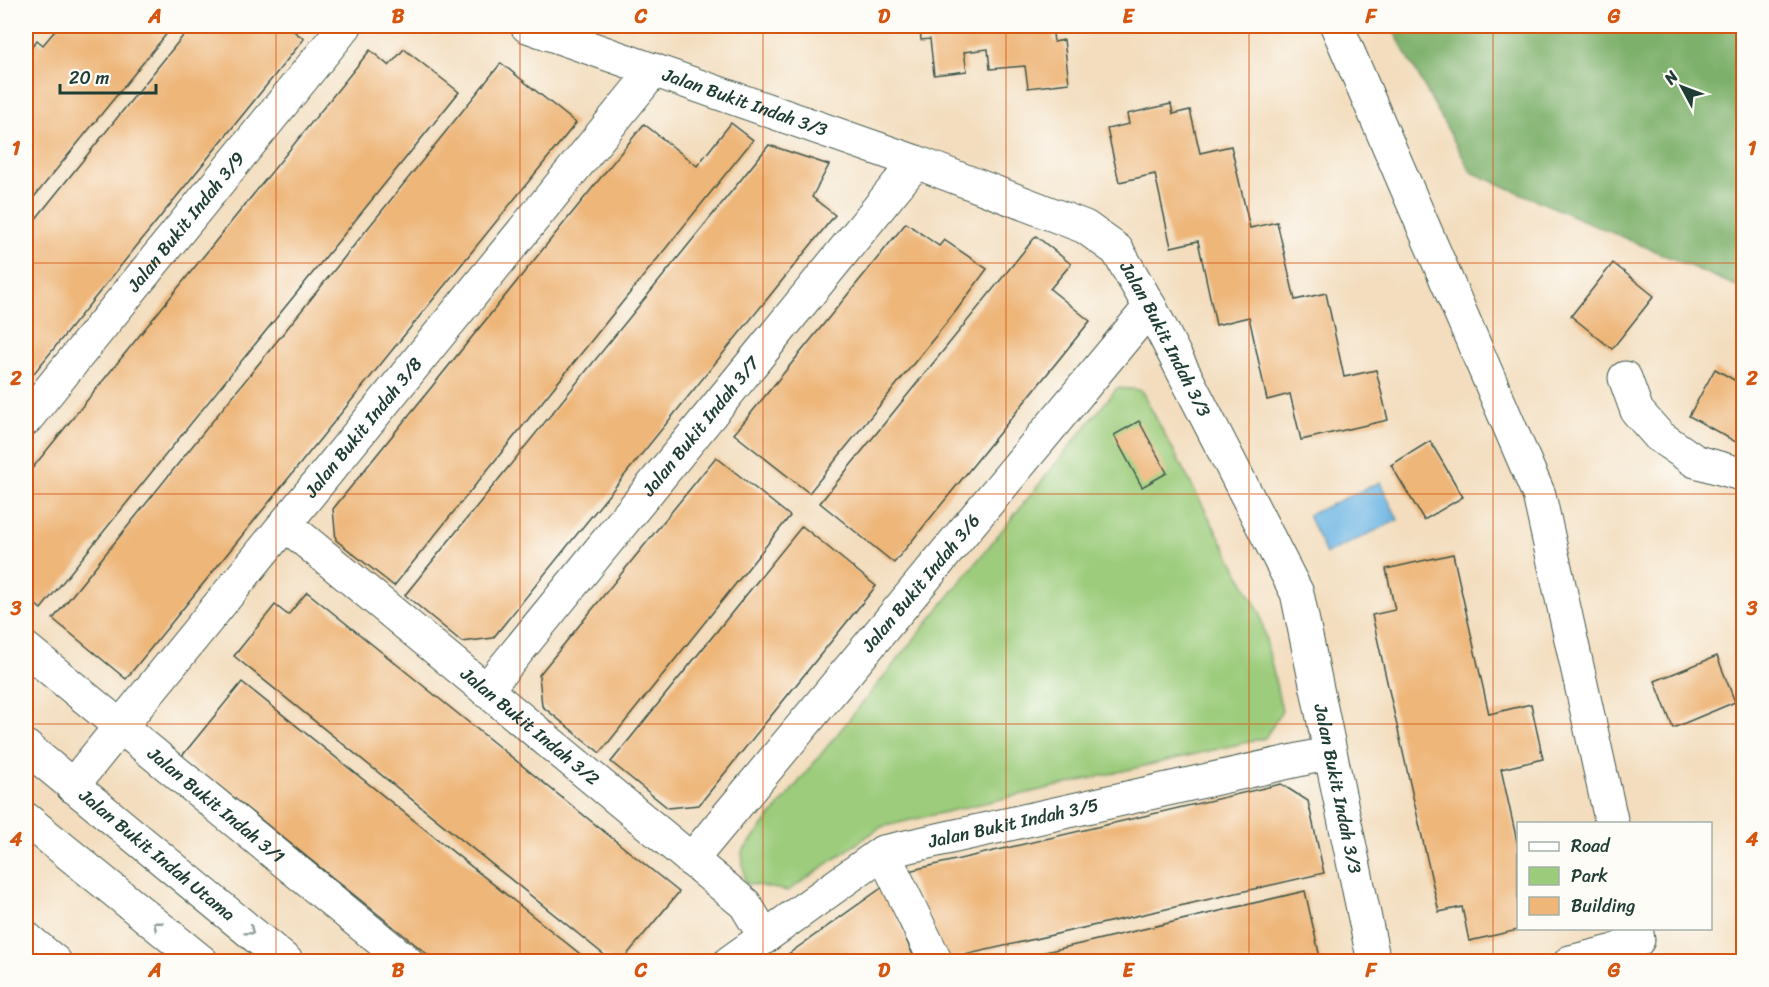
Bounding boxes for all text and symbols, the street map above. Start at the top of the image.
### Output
text: A [147,0,162,34]
text: B [392,0,405,34]
text: C [634,0,648,34]
text: D [878,0,891,34]
text: E [1122,0,1135,34]
text: F [1365,0,1378,34]
text: G [1607,0,1621,34]
scale bar [60,57,156,95]
north arrow [1652,57,1712,117]
street label: Jalan Bukit Indah 3/3 [657,58,832,146]
text: 20 m [69,62,109,94]
text: N [1656,63,1686,92]
text: 1 [12,131,21,166]
text: 1 [1748,131,1757,166]
street label: Jalan Bukit Indah 3/9 [118,144,253,300]
street label: Jalan Bukit Indah 3/3 [1110,254,1220,423]
street label: Jalan Bukit Indah 3/7 [633,348,769,504]
street label: Jalan Bukit Indah 3/8 [296,350,431,506]
text: 2 [9,361,22,396]
text: 2 [1745,361,1758,396]
street label: Jalan Bukit Indah 3/6 [853,506,988,661]
text: 3 [10,591,22,626]
text: 3 [1746,591,1758,626]
street label: Jalan Bukit Indah 3/2 [452,658,607,794]
street label: Jalan Bukit Indah 3/3 [1304,700,1371,877]
street label: Jalan Bukit Indah 3/1 [139,738,292,872]
street label: Jalan Bukit Indah Utama [71,780,243,930]
street label: Jalan Bukit Indah 3/5 [924,789,1102,858]
text: 4 [9,822,23,857]
legend [1517,822,1712,930]
text: 4 [1745,822,1759,857]
text: Road [1571,830,1611,862]
text: Park [1571,860,1608,892]
text: Building [1571,890,1635,922]
one-way arrow [153,921,164,932]
one-way arrow [243,923,254,934]
text: A [147,953,162,987]
text: B [392,953,405,987]
text: C [634,953,648,987]
text: D [878,953,891,987]
text: E [1122,953,1135,987]
text: F [1365,953,1378,987]
text: G [1607,953,1621,987]

